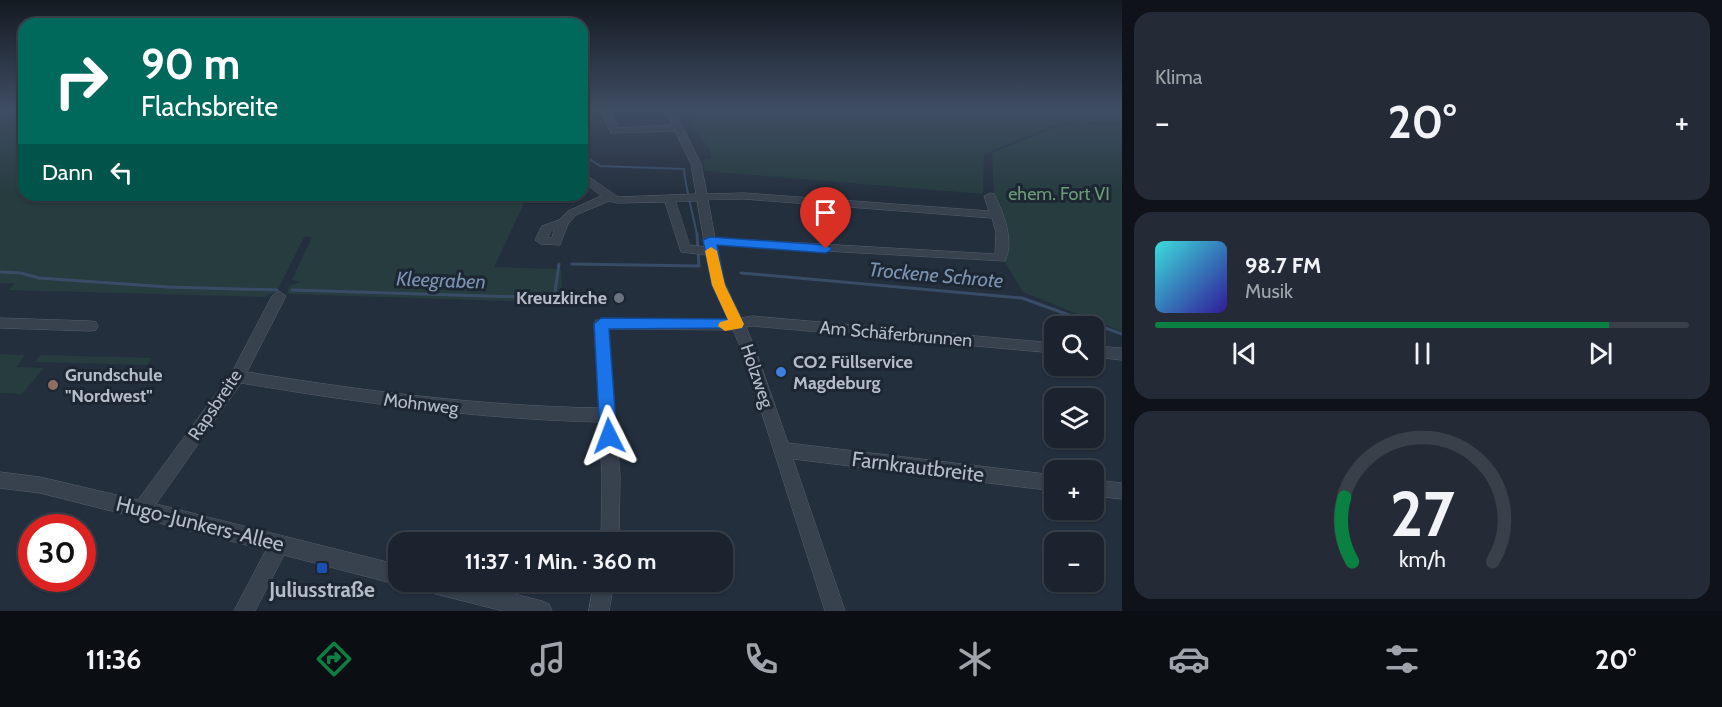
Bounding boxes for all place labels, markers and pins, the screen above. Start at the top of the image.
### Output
pin [800,187,851,249]
place label: Kreuzkirche [516,287,607,309]
marker: Kreuzkirche [612,291,626,305]
place label: CO2 Füllservice Magdeburg [793,351,913,394]
place label: Grundschule "Nordwest" [65,364,162,407]
marker: CO2 Füllservice Magdeburg [774,365,788,379]
marker: Grundschule "Nordwest" [46,378,60,392]
marker: Juliusstraße [315,561,329,575]
place label: Juliusstraße [268,577,375,602]

